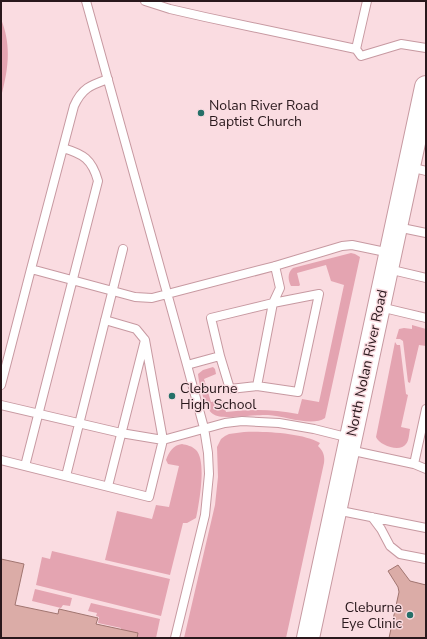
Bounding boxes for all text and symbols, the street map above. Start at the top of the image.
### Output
place label: Nolan River Road Baptist Church [209,96,319,131]
marker: Nolan River Road Baptist Church [196,108,206,118]
street label: North Nolan River Road [342,288,392,438]
place label: Cleburne High School [180,379,257,414]
marker: Cleburne High School [167,391,177,401]
place label: Cleburne Eye Clinic [341,598,403,633]
marker: Cleburne Eye Clinic [405,610,415,620]

